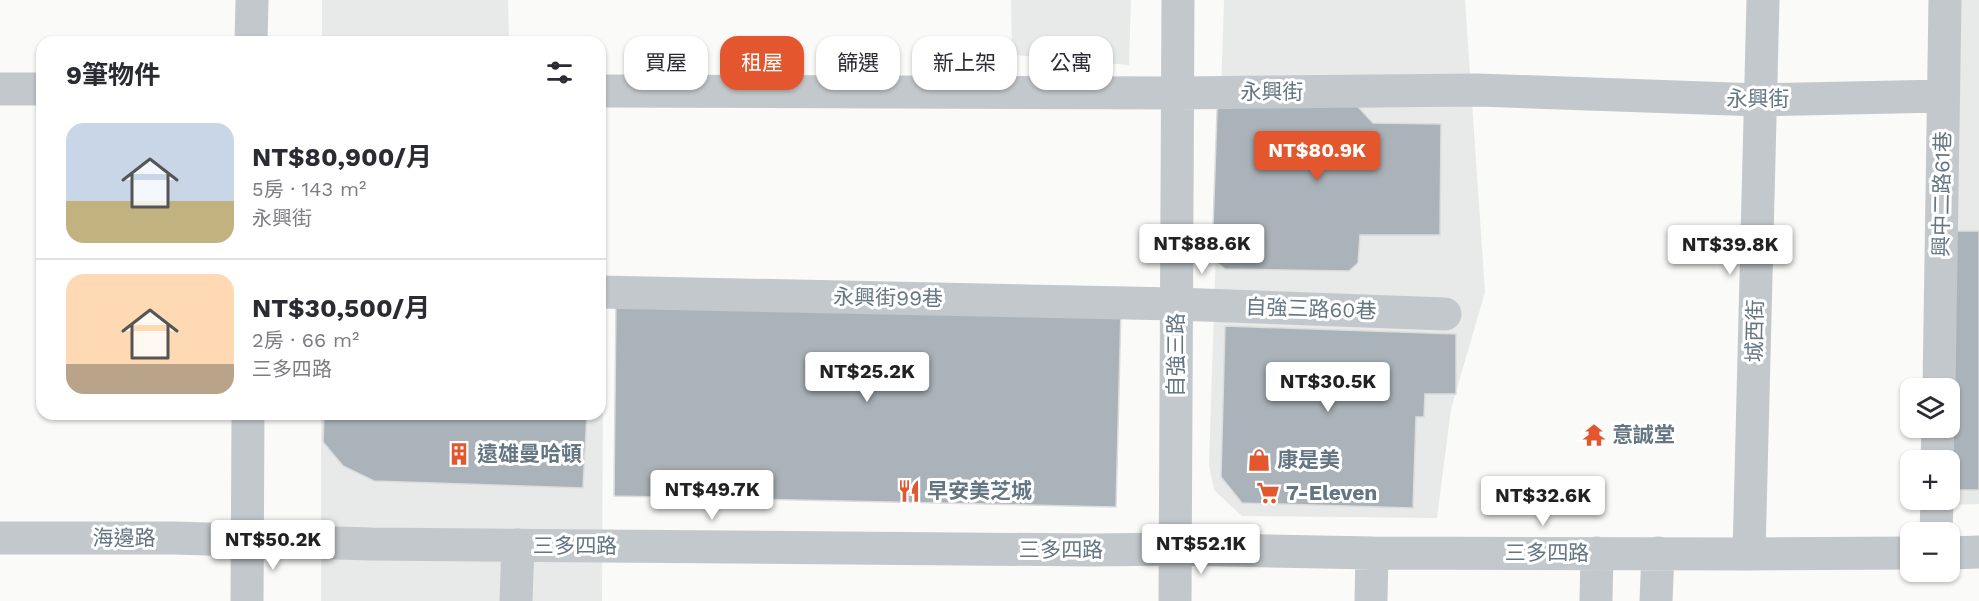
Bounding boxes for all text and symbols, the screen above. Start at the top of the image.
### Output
chip: 買屋 [624,36,708,90]
chip: 租屋 [720,36,804,90]
chip: 篩選 [816,36,900,90]
chip: 新上架 [912,36,1017,90]
chip: 公寓 [1029,36,1113,90]
icon: filters [543,56,576,89]
text: 9筆物件 [66,60,160,90]
street label: 永興街 [1241,79,1304,104]
street label: 永興街 [1727,86,1790,111]
pin: NT$80.9K [1255,131,1379,182]
street label: 興中二路61巷 [1928,131,1955,257]
text: NT$80.9K [1268,138,1366,162]
text: NT$80,900/月 [252,142,432,172]
icon: home [114,147,186,219]
text: 5房 · 143 m² [252,177,366,201]
text: 永興街 [252,206,312,230]
pin: NT$88.6K [1140,224,1264,275]
pin: NT$39.8K [1668,225,1792,276]
text: NT$88.6K [1153,231,1251,255]
text: NT$39.8K [1682,232,1778,256]
street label: 永興街99巷 [833,284,943,311]
text: NT$30,500/月 [252,293,430,323]
street label: 自強三路60巷 [1245,294,1377,323]
icon: home [114,298,186,370]
street label: 城西街 [1741,299,1768,363]
street label: 自強三路 [1163,313,1188,397]
text: 2房 · 66 m² [252,328,359,352]
pin: NT$25.2K [805,352,929,403]
text: 三多四路 [252,357,332,381]
text: NT$25.2K [819,359,915,383]
pin: NT$30.5K [1266,362,1390,413]
text: NT$30.5K [1280,369,1376,393]
map controls [1900,378,1960,582]
button: layers [1900,378,1960,438]
temple icon: 意誠堂 [1581,422,1607,448]
place label: 意誠堂 [1612,422,1675,447]
building icon: 遠雄曼哈頓 [446,441,472,467]
place label: 遠雄曼哈頓 [477,441,582,466]
shop icon: 康是美 [1246,447,1272,473]
place label: 康是美 [1277,447,1340,472]
button: + [1900,450,1960,510]
pin: NT$49.7K [650,470,774,521]
pin: NT$32.6K [1481,476,1605,527]
text: NT$49.7K [664,477,760,501]
restaurant icon: 早安美芝城 [896,478,922,504]
place label: 早安美芝城 [927,478,1032,503]
supermarket icon: 7-Eleven [1255,480,1281,506]
place label: 7-Eleven [1286,480,1377,505]
text: NT$32.6K [1495,483,1591,507]
pin: NT$50.2K [211,520,335,571]
button: − [1900,522,1960,582]
pin: NT$52.1K [1139,524,1263,575]
street label: 海邊路 [93,525,156,550]
text: NT$50.2K [225,527,321,551]
text: NT$52.1K [1156,531,1246,555]
street label: 三多四路 [533,533,617,558]
street label: 三多四路 [1019,537,1103,562]
street label: 三多四路 [1505,540,1589,565]

